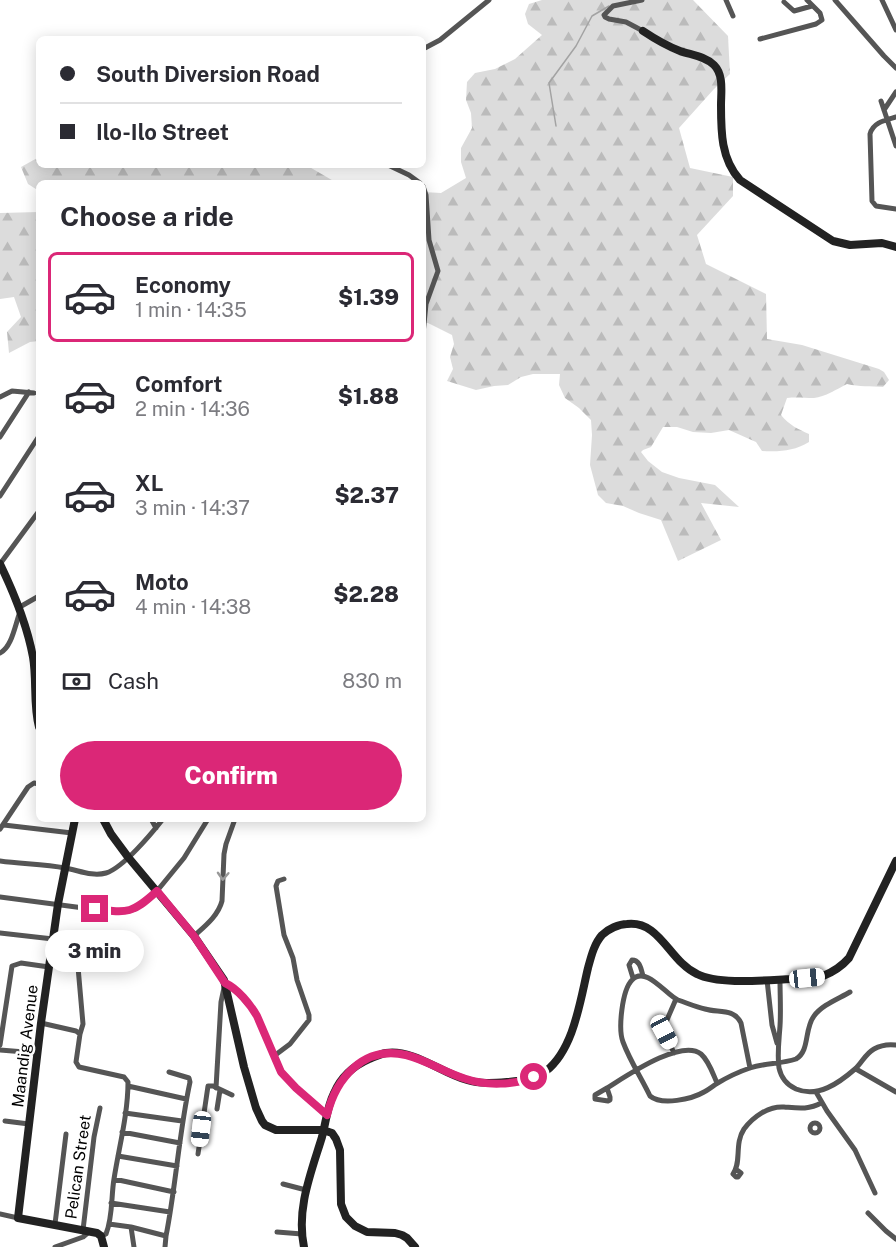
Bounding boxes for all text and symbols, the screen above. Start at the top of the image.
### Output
text: South Diversion Road [96,61,320,87]
text: Ilo-Ilo Street [96,119,229,145]
text: Choose a ride [60,200,234,232]
icon: car [63,270,117,324]
text: Economy [135,272,231,298]
text: $1.39 [338,284,399,310]
text: 1 min · 14:35 [135,298,247,322]
icon: car [63,369,117,423]
text: Comfort [135,371,222,397]
text: $1.88 [338,383,399,409]
text: 2 min · 14:36 [135,397,250,421]
icon: car [63,468,117,522]
text: XL [135,470,163,496]
text: $2.37 [334,482,399,508]
text: 3 min · 14:37 [135,496,250,520]
icon: car [63,567,117,621]
text: Moto [135,569,189,595]
text: $2.28 [333,581,399,607]
text: 4 min · 14:38 [135,595,251,619]
icon: cash [60,665,93,698]
text: Cash [108,668,159,694]
text: 830 m [342,669,402,693]
button: Confirm [60,741,402,810]
one-way arrow [216,871,229,880]
route end [81,895,108,922]
callout: 3 min [46,930,144,972]
text: 3 min [68,939,121,963]
car [788,967,826,989]
street label: Maandig Avenue [8,984,42,1108]
car [648,1012,680,1052]
route start [520,1063,547,1090]
car [190,1110,212,1148]
street label: Pelican Street [61,1114,95,1220]

